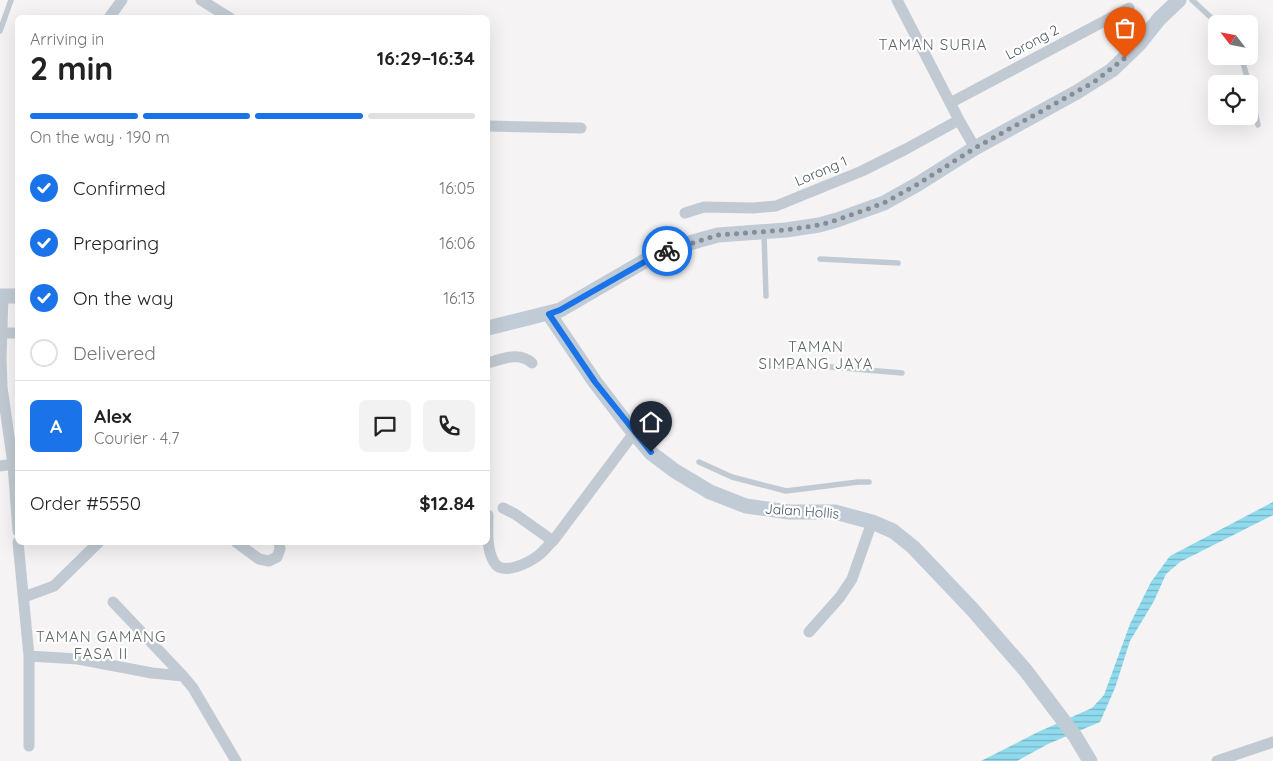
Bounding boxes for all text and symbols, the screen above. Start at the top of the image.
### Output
pin [1104,7,1146,58]
icon: bag [1111,14,1139,42]
north arrow [1208,15,1258,65]
map controls [1208,15,1258,125]
street label: Lorong 2 [1002,20,1062,64]
text: Arriving in [30,29,104,49]
district label: TAMAN SURIA [879,35,987,54]
text: 16:29–16:34 [377,46,475,70]
text: 2 min [30,48,113,88]
button: locate [1208,75,1258,125]
text: On the way · 190 m [30,127,170,147]
street label: Lorong 1 [792,152,850,190]
icon: check [30,174,58,202]
text: Confirmed [73,176,166,200]
text: 16:05 [439,178,475,198]
courier [642,226,692,276]
icon: check [30,229,58,257]
text: Preparing [73,231,159,255]
text: 16:06 [439,233,475,253]
icon: bike [653,237,681,265]
icon: check [30,284,58,312]
text: On the way [73,286,174,310]
text: 16:13 [443,288,475,308]
district label: TAMAN SIMPANG JAYA [759,337,873,373]
text: Delivered [73,341,156,365]
button: chat [359,400,411,452]
button: phone [423,400,475,452]
pin [630,401,672,452]
text: Alex [94,404,132,428]
icon: home [637,408,665,436]
text: A [50,414,62,438]
text: Courier · 4.7 [94,428,179,448]
text: Order #5550 [30,491,141,515]
text: $12.84 [419,491,475,515]
street label: Jalan Hollis [764,499,840,523]
district label: TAMAN GAMANG FASA II [36,627,166,663]

